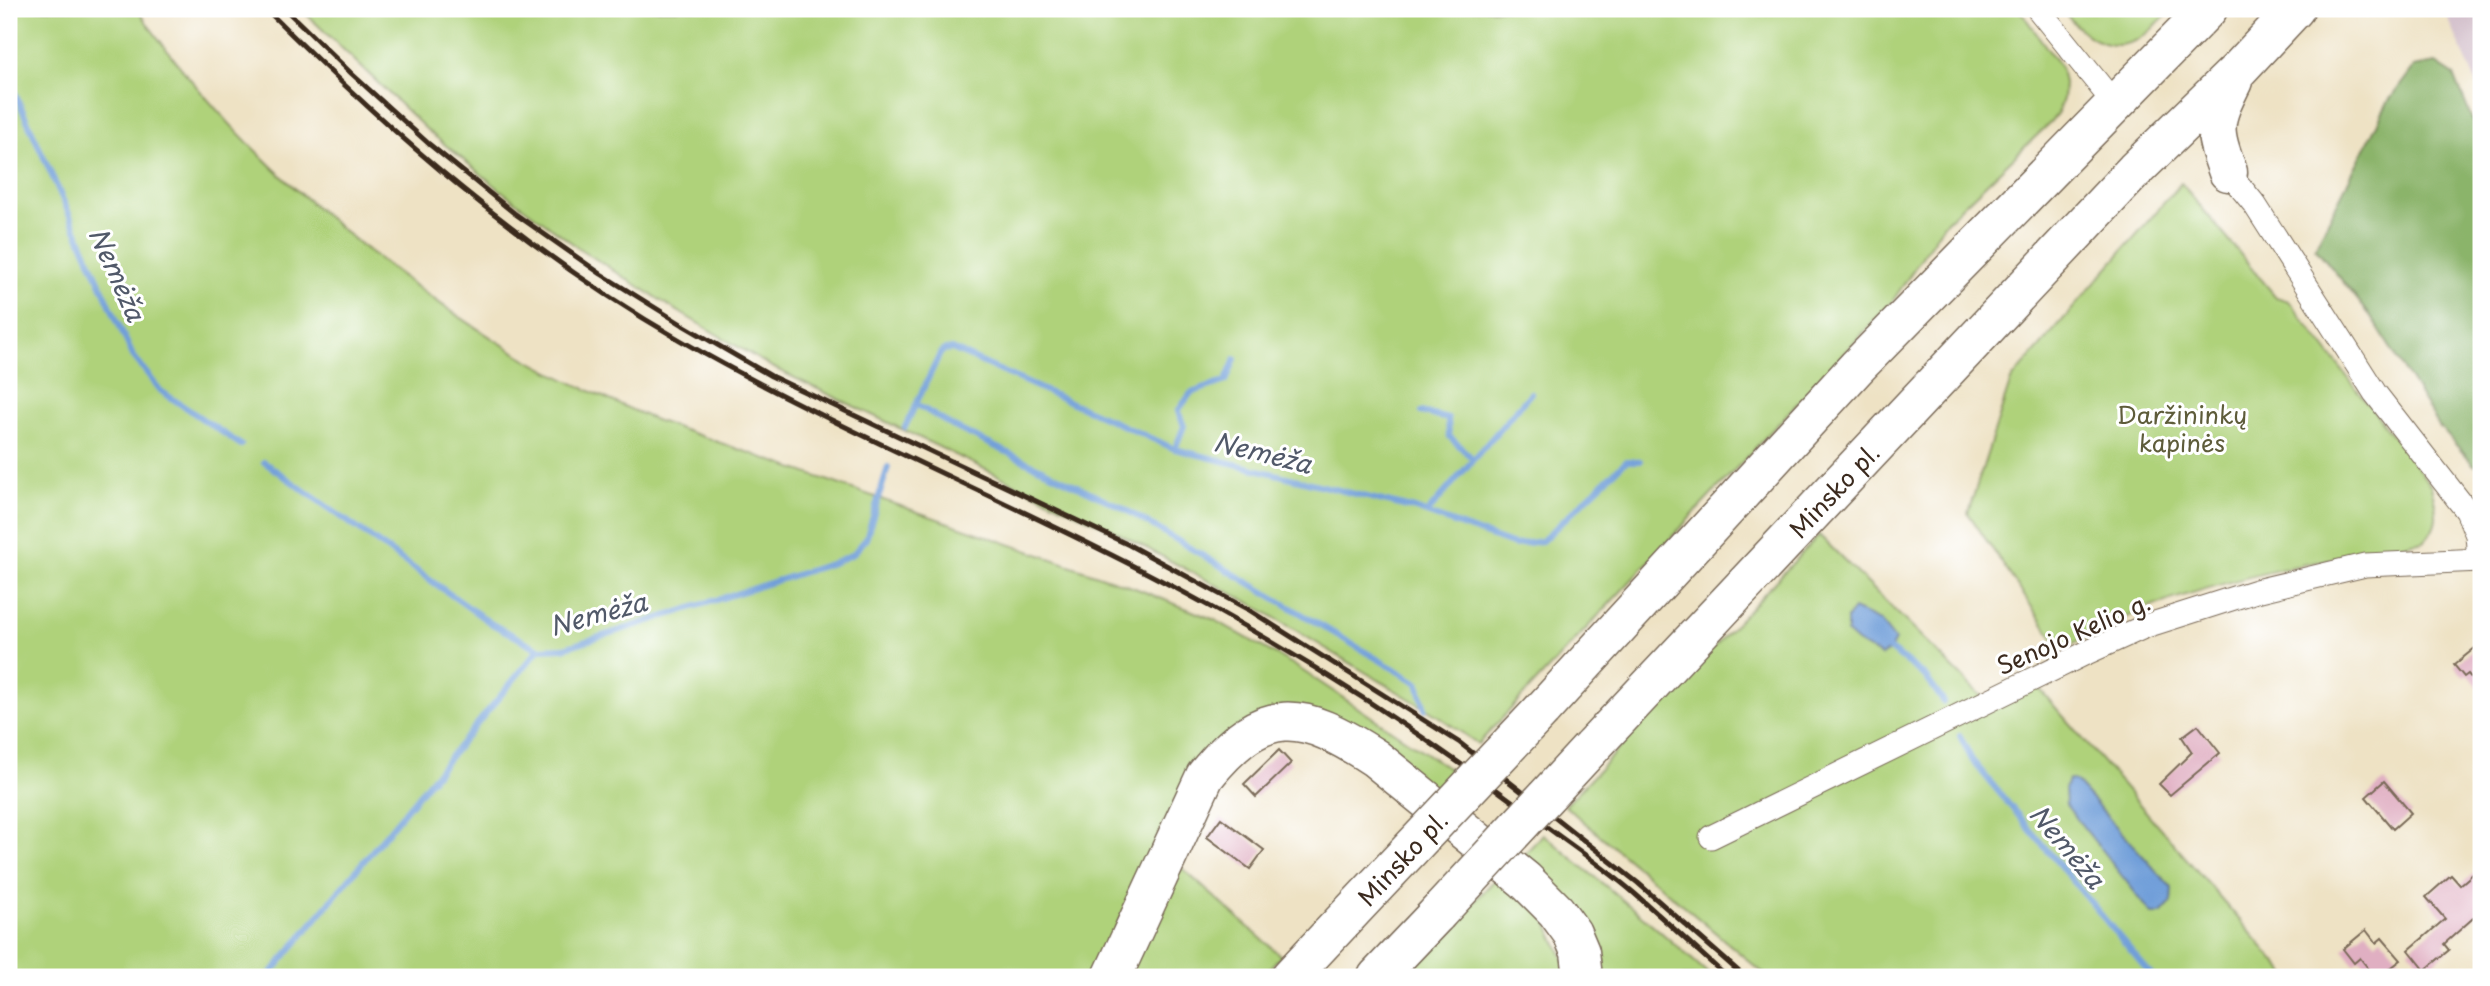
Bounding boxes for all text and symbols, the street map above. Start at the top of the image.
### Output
water label: Nemėža [80,221,156,328]
park label: Daržininkų kapinės [2117,396,2247,460]
water label: Nemėža [1210,421,1317,483]
street label: Minsko pl. [1780,435,1887,546]
water label: Nemėža [545,581,652,645]
street label: Senojo Kelio g. [1990,583,2156,683]
water label: Nemėža [2021,795,2115,897]
street label: Minsko pl. [1349,803,1455,913]

